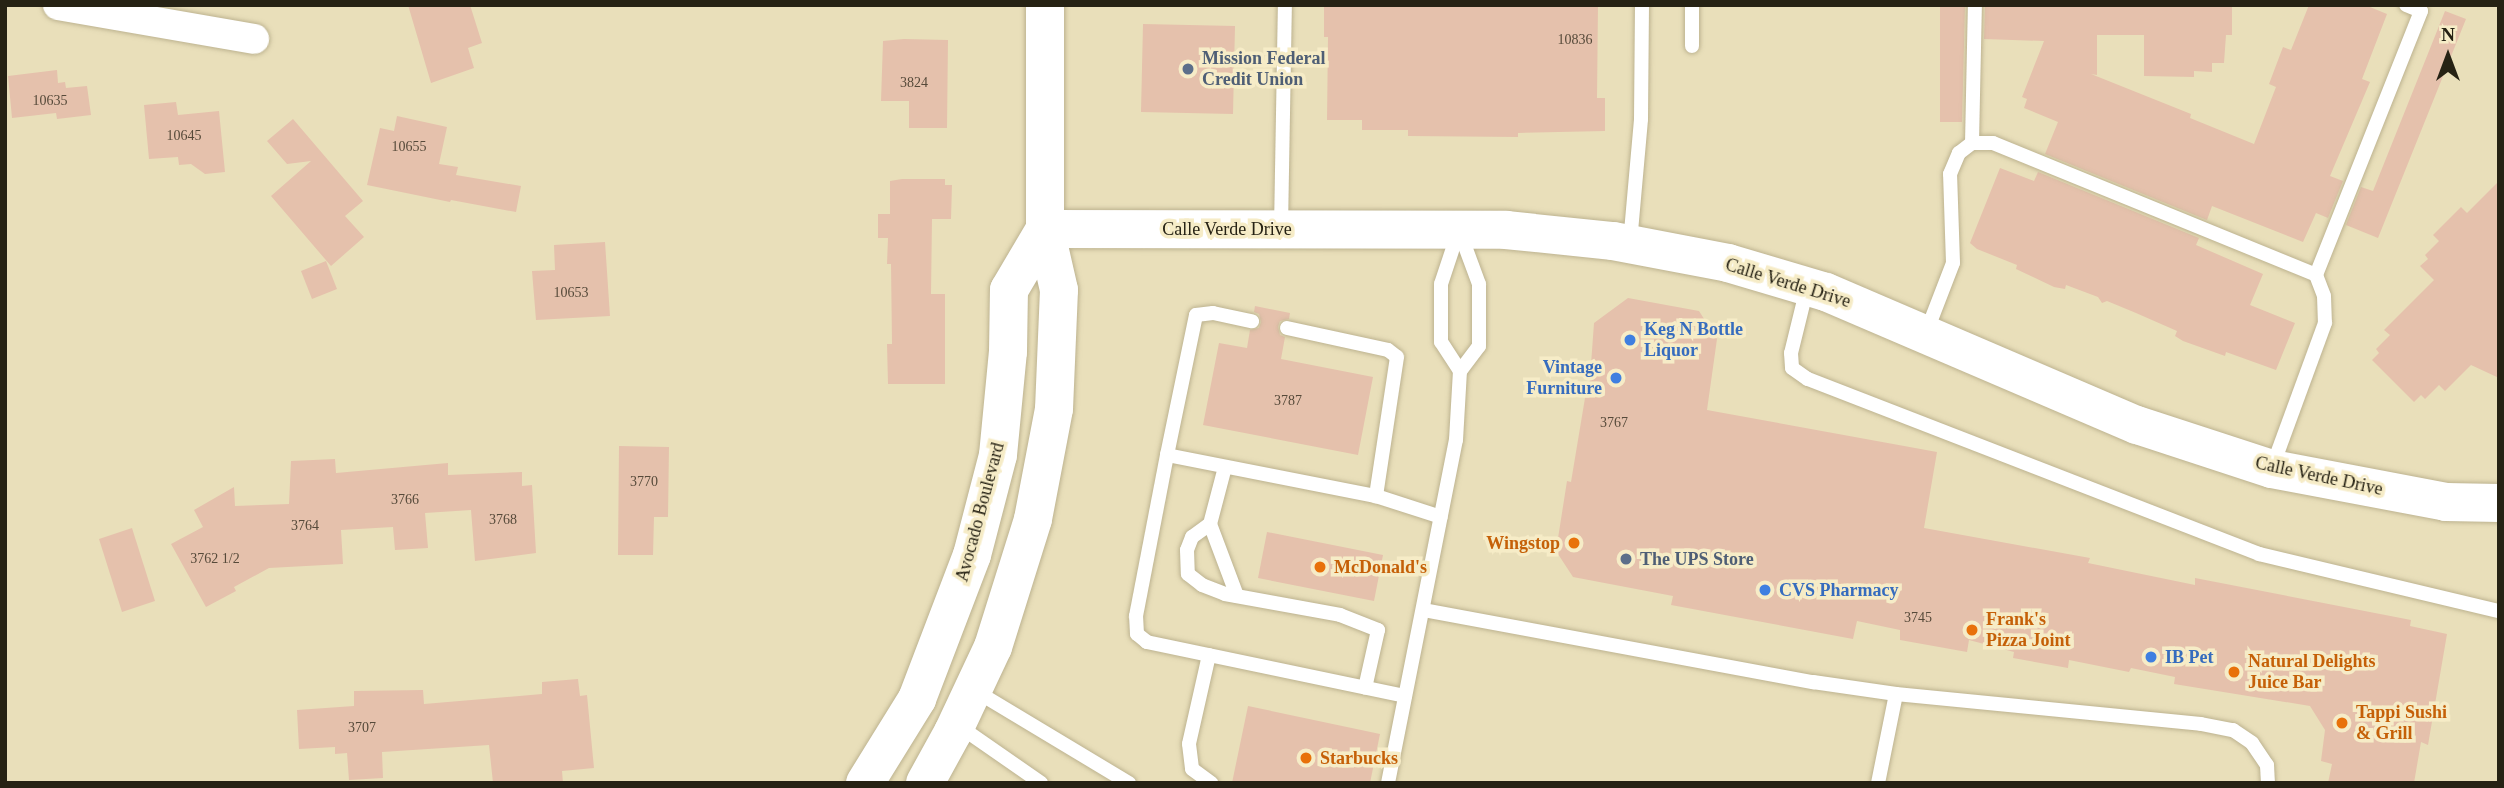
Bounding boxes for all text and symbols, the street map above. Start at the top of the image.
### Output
north arrow [2413,21,2483,91]
text: N [2441,24,2455,45]
house number: 10836 [1558,32,1592,48]
place label: Mission Federal Credit Union [1202,48,1325,90]
marker: Mission Federal Credit Union [1180,61,1196,77]
house number: 3824 [900,75,928,91]
house number: 10635 [32,93,68,109]
house number: 10645 [166,128,202,144]
house number: 10655 [392,139,426,155]
street label: Calle Verde Drive [1162,218,1292,240]
street label: Calle Verde Drive [1723,254,1853,312]
house number: 10653 [554,285,588,301]
place label: Keg N Bottle Liquor [1644,319,1743,362]
marker: Keg N Bottle Liquor [1622,332,1638,348]
place label: Vintage Furniture [1526,357,1602,400]
marker: Vintage Furniture [1608,370,1624,386]
house number: 3787 [1274,393,1302,409]
house number: 3767 [1600,415,1628,431]
street label: Avocado Boulevard [951,440,1009,584]
street label: Calle Verde Drive [2253,452,2385,500]
house number: 3770 [630,474,658,490]
house number: 3766 [391,492,419,508]
house number: 3768 [489,512,517,528]
house number: 3764 [291,518,319,534]
place label: Wingstop [1486,532,1560,554]
marker: Wingstop [1566,535,1582,551]
place label: The UPS Store [1640,548,1754,570]
house number: 3762 1/2 [190,551,240,567]
marker: The UPS Store [1618,551,1634,567]
place label: McDonald's [1334,556,1427,578]
marker: McDonald's [1312,559,1328,575]
place label: CVS Pharmacy [1779,579,1898,601]
marker: CVS Pharmacy [1757,582,1773,598]
place label: Frank's Pizza Joint [1986,609,2070,652]
house number: 3745 [1904,610,1932,626]
marker: Frank's Pizza Joint [1964,622,1980,638]
place label: IB Pet [2165,646,2213,668]
marker: IB Pet [2143,649,2159,665]
place label: Natural Delights Juice Bar [2248,651,2375,694]
marker: Natural Delights Juice Bar [2226,664,2242,680]
place label: Tappi Sushi & Grill [2356,702,2447,744]
marker: Tappi Sushi & Grill [2334,715,2350,731]
house number: 3707 [348,720,376,736]
place label: Starbucks [1320,747,1398,769]
marker: Starbucks [1298,750,1314,766]

